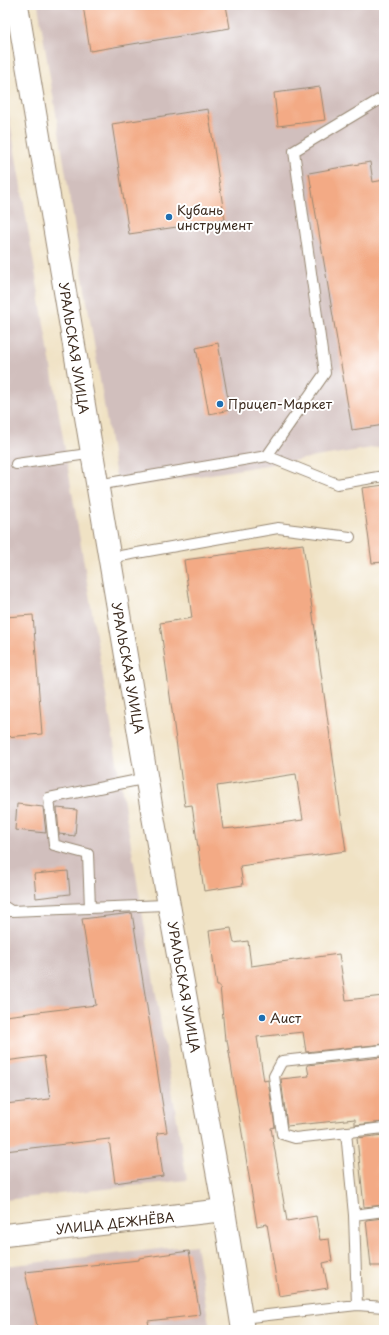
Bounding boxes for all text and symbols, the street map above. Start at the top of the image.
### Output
place label: Кубань инструмент [177,200,253,234]
marker: Кубань инструмент [164,212,174,222]
street label: УРАЛЬСКАЯ УЛИЦА [55,281,94,415]
place label: Прицеп-Маркет [228,394,333,413]
marker: Прицеп-Маркет [215,399,225,409]
street label: УРАЛЬСКАЯ УЛИЦА [108,601,149,735]
street label: УРАЛЬСКАЯ УЛИЦА [164,920,205,1054]
place label: Аист [270,1008,302,1027]
marker: Аист [257,1013,267,1023]
street label: УЛИЦА ДЕЖНЁВА [55,1207,175,1238]

